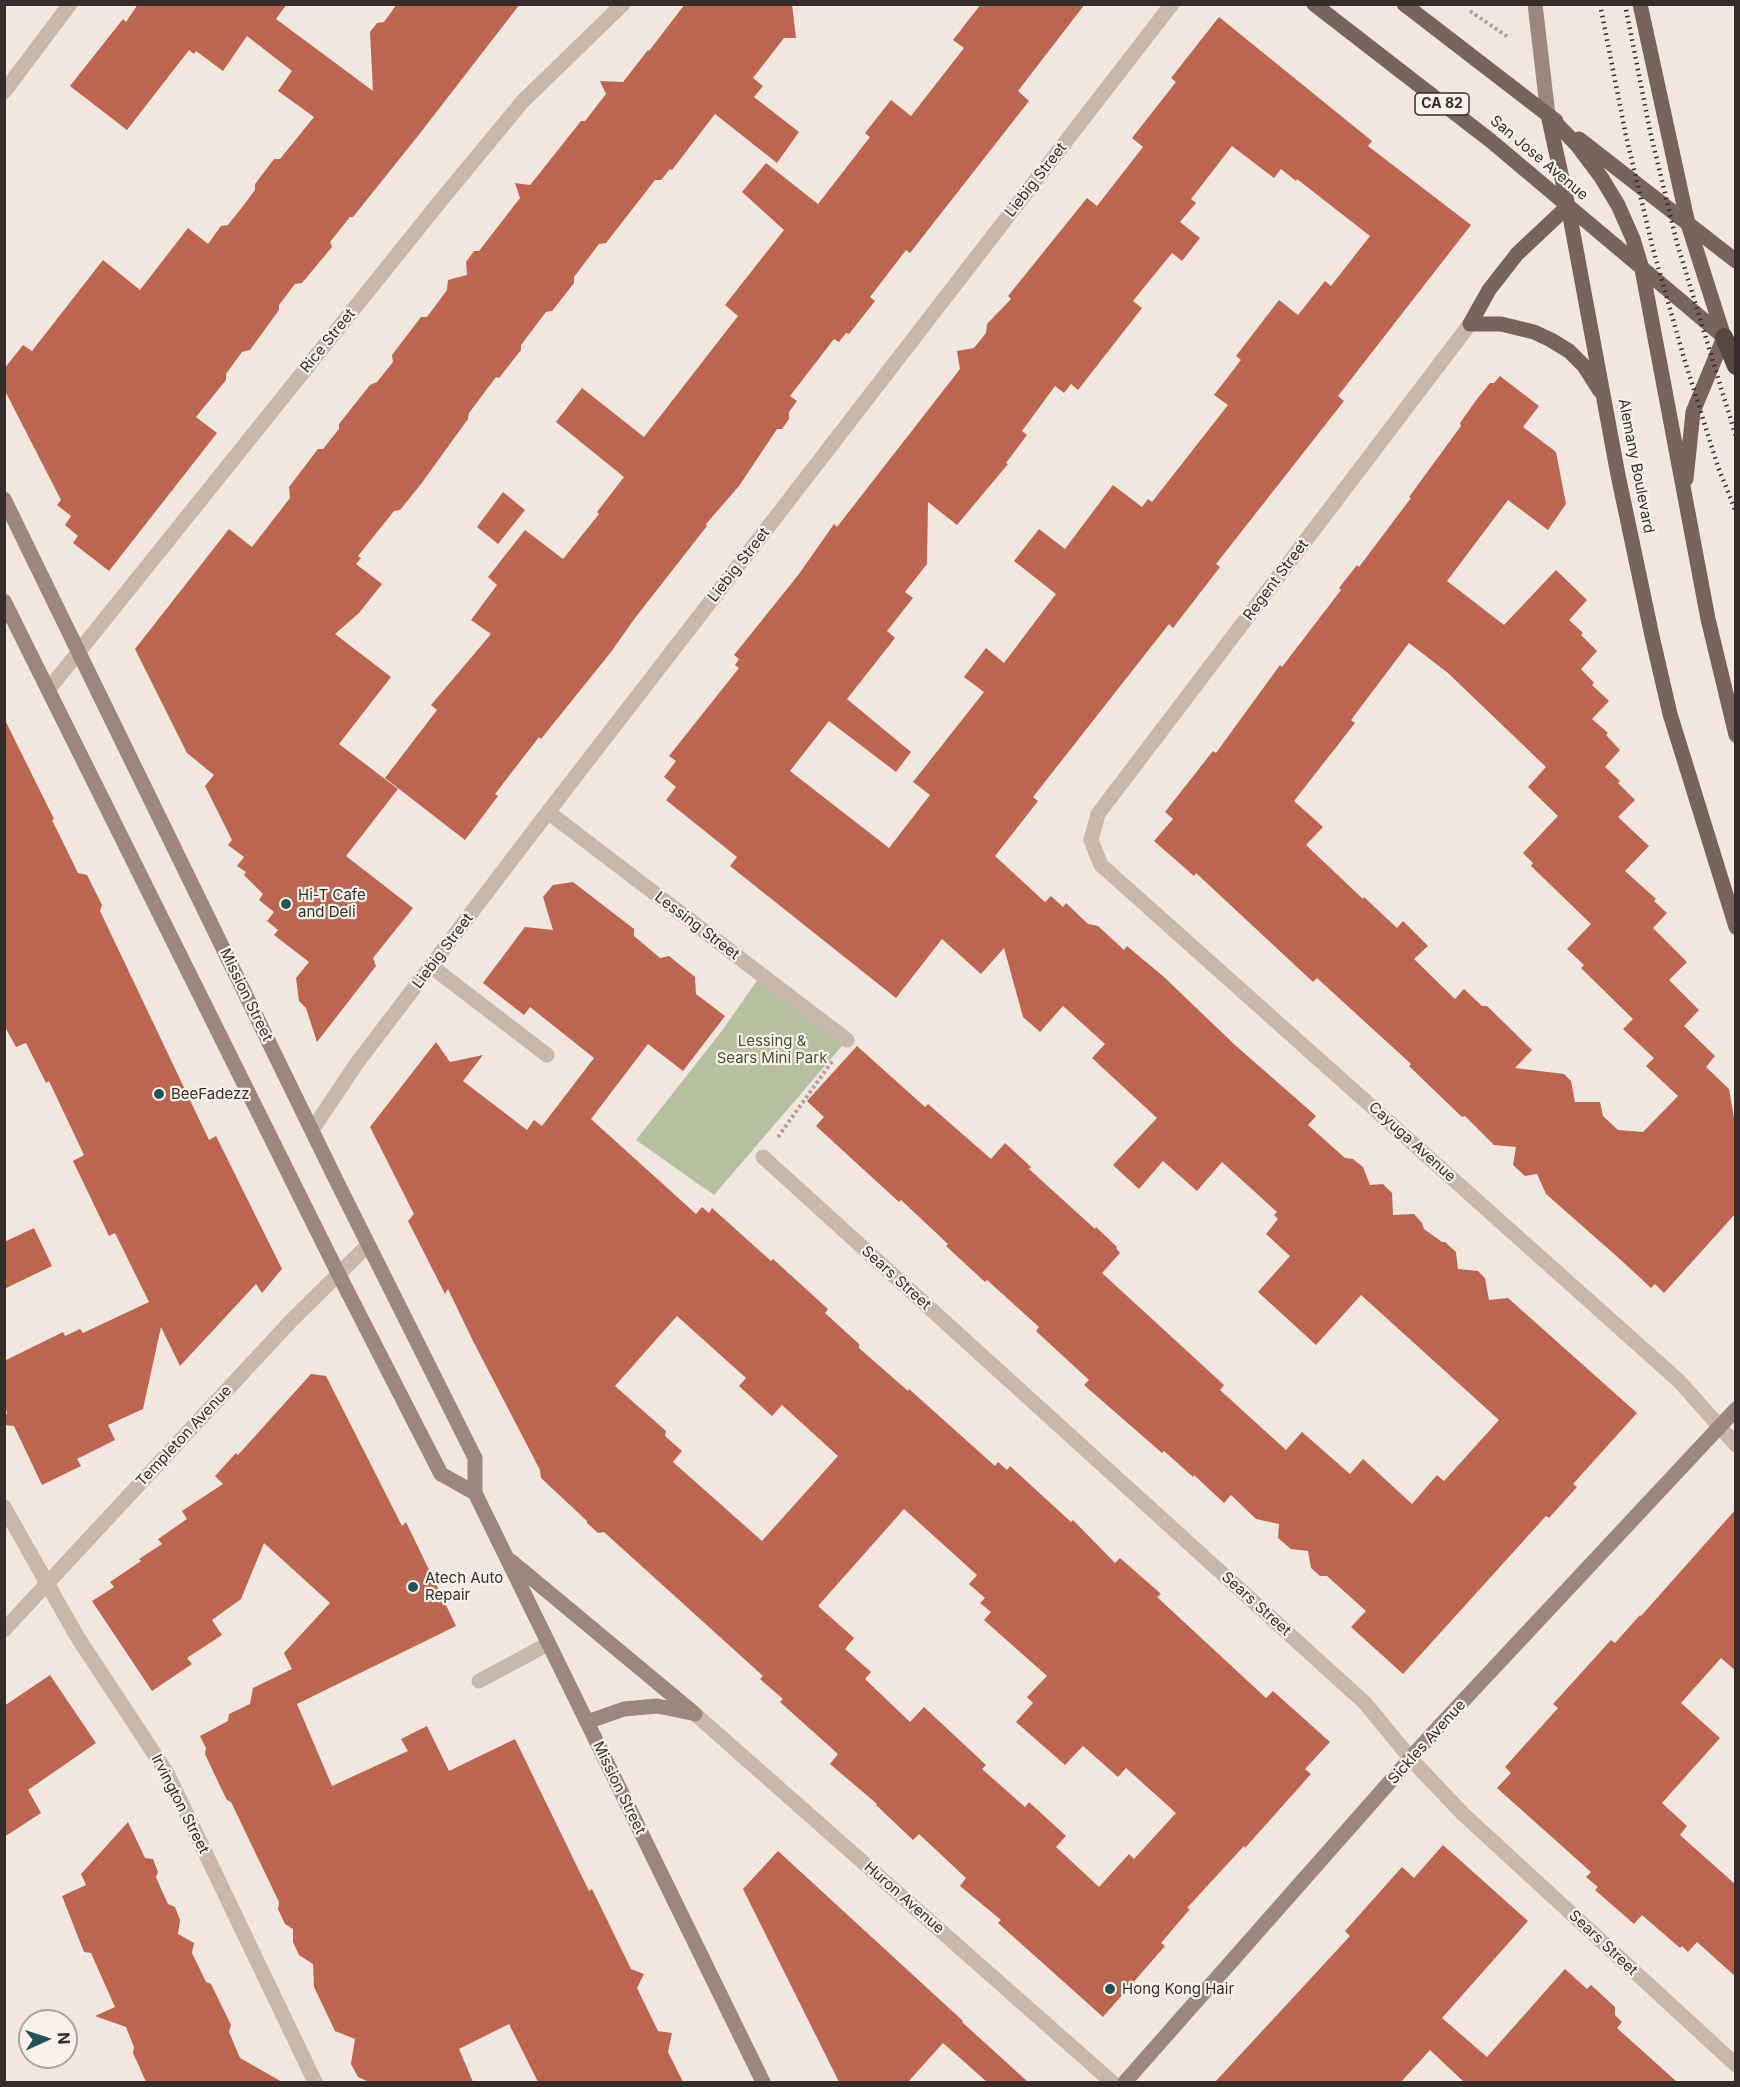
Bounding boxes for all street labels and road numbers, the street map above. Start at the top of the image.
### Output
road number: CA 82 [1415,93,1469,115]
street label: San Jose Avenue [1486,112,1592,204]
street label: Liebig Street [1001,139,1071,221]
street label: Rice Street [297,305,359,377]
street label: Alemany Boulevard [1614,397,1658,535]
street label: Liebig Street [704,524,774,606]
street label: Regent Street [1240,536,1312,624]
street label: Lessing Street [651,888,743,964]
street label: Liebig Street [409,910,477,992]
street label: Mission Street [216,946,276,1044]
street label: Cayuga Avenue [1365,1098,1459,1186]
street label: Sears Street [858,1242,934,1314]
street label: Templeton Avenue [133,1382,235,1490]
street label: Sears Street [1218,1568,1294,1640]
street label: Sickles Avenue [1384,1696,1470,1788]
street label: Mission Street [589,1739,649,1837]
street label: Irvington Street [147,1751,213,1857]
street label: Huron Avenue [860,1858,948,1938]
street label: Sears Street [1565,1907,1641,1979]

